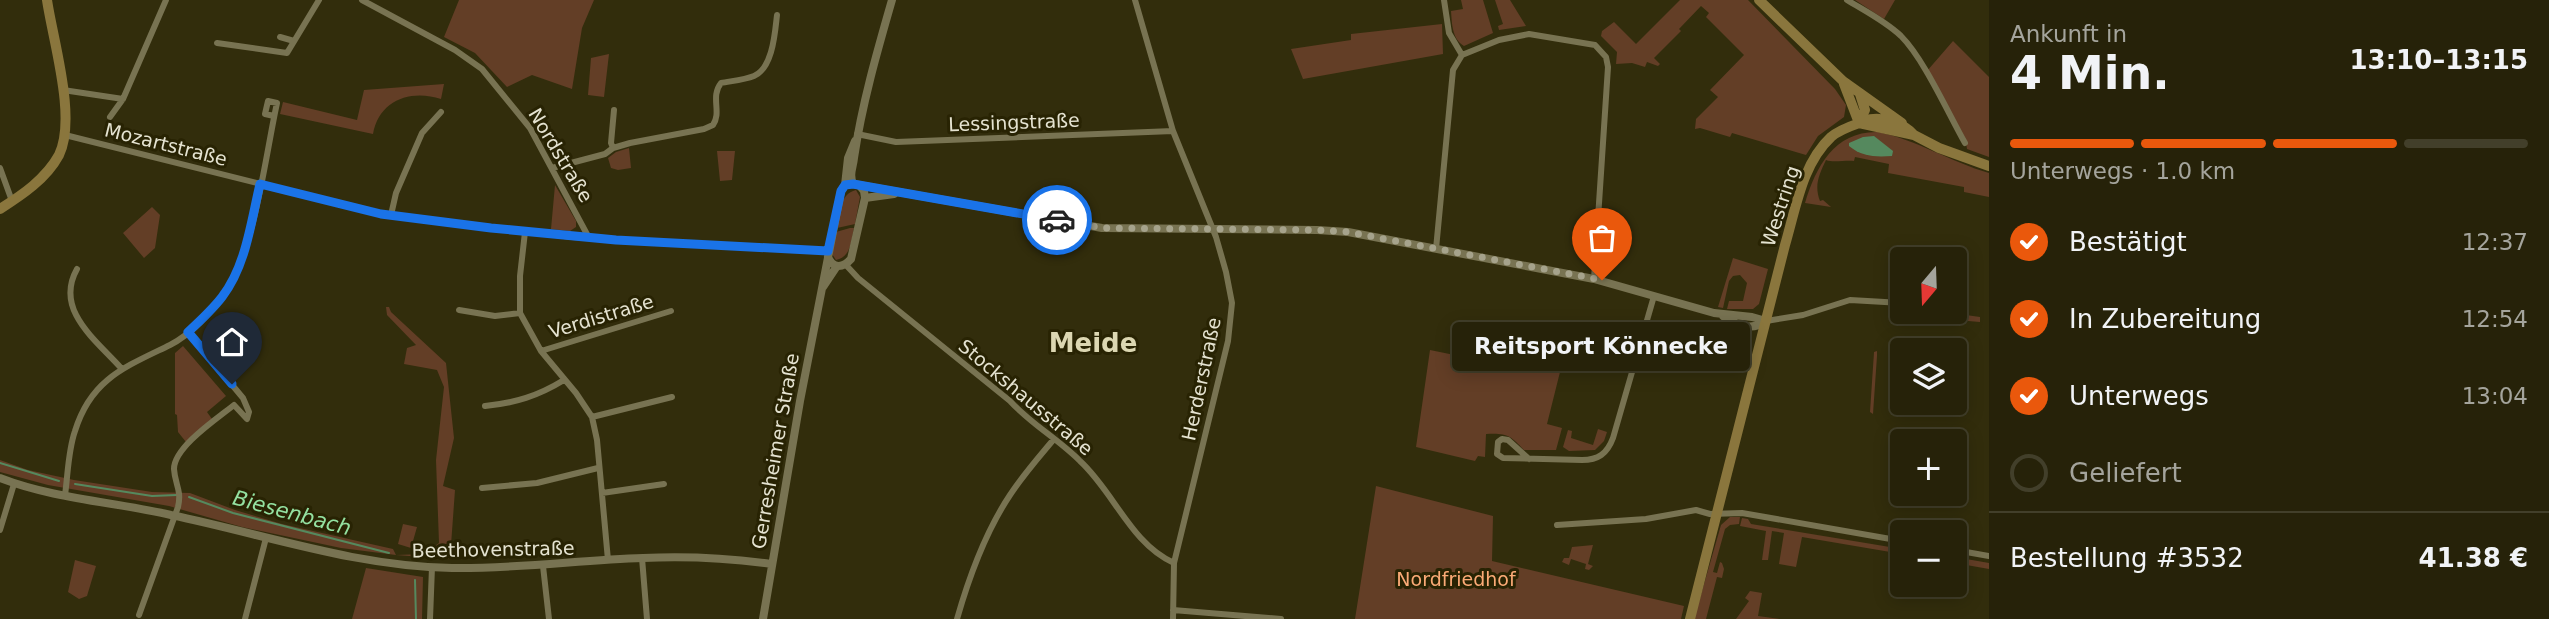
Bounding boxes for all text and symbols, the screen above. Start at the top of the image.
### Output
text: Ankunft in [2010,21,2127,47]
text: 13:10–13:15 [2349,45,2528,75]
text: 4 Min. [2010,46,2170,100]
street label: Nordstraße [524,104,598,206]
street label: Lessingstraße [948,109,1080,135]
street label: Mozartstraße [103,118,229,170]
text: Unterwegs · 1.0 km [2010,158,2235,184]
street label: Westring [1757,163,1803,249]
courier [1022,185,1092,255]
icon: car [1038,201,1076,239]
pin [1572,208,1632,280]
icon: bag [1583,219,1621,257]
icon: check [2010,223,2048,261]
text: Bestätigt [2069,227,2187,257]
text: 12:37 [2462,229,2528,255]
north arrow [1890,247,1967,324]
map controls [1890,247,1967,597]
street label: Verdistraße [546,290,656,342]
icon: check [2010,300,2048,338]
text: In Zubereitung [2069,304,2261,334]
text: 12:54 [2462,306,2528,332]
pin [202,312,262,384]
street label: Herderstraße [1177,315,1225,443]
callout: Reitsport Könnecke [1453,322,1751,371]
icon: home [213,323,251,361]
district label: Meide [1049,328,1137,358]
text: Reitsport Könnecke [1474,333,1728,359]
street label: Stockshausstraße [954,334,1098,460]
button: layers [1890,338,1967,415]
street label: Gerresheimer Straße [747,351,803,551]
icon: check [2010,377,2048,415]
text: Unterwegs [2069,381,2209,411]
text: 13:04 [2462,383,2528,409]
button: + [1890,429,1967,506]
text: Geliefert [2069,458,2182,488]
water label: Biesenbach [230,486,354,540]
button: − [1890,520,1967,597]
street label: Beethovenstraße [411,537,575,561]
text: Bestellung #3532 [2010,543,2244,573]
text: 41.38 € [2419,543,2528,573]
park label: Nordfriedhof [1396,568,1517,590]

